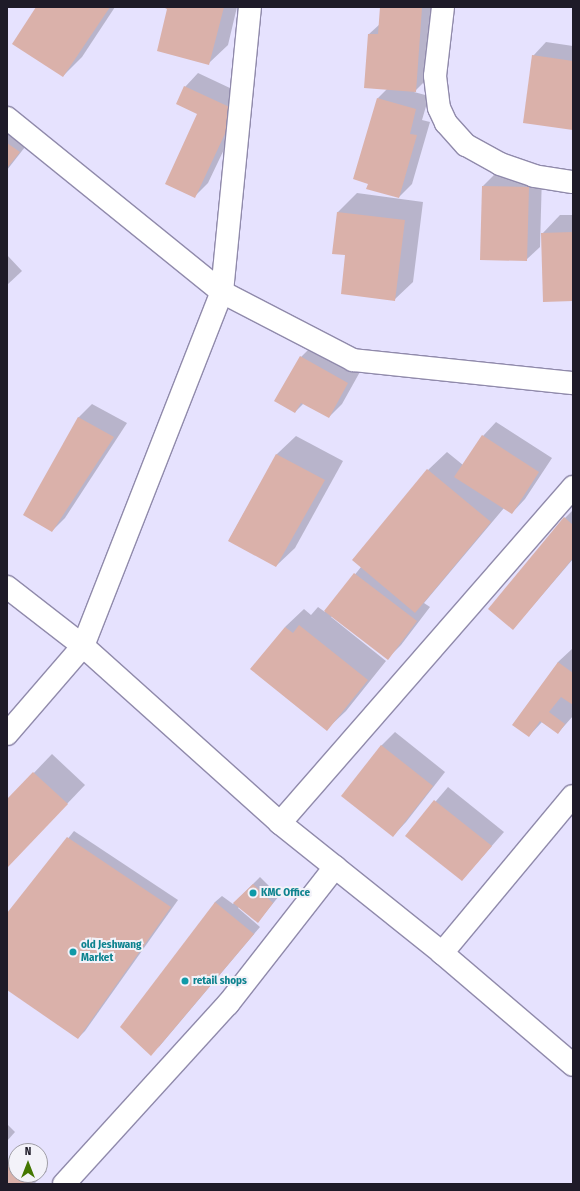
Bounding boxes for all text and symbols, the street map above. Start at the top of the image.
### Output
place label: KMC Office [261,886,310,900]
marker: KMC Office [248,888,258,898]
place label: old Jeshwang Market [81,939,142,965]
marker: old Jeshwang Market [68,947,78,957]
place label: retail shops [193,974,247,988]
marker: retail shops [180,976,190,986]
north arrow [8,1143,48,1183]
text: N [25,1145,31,1158]

